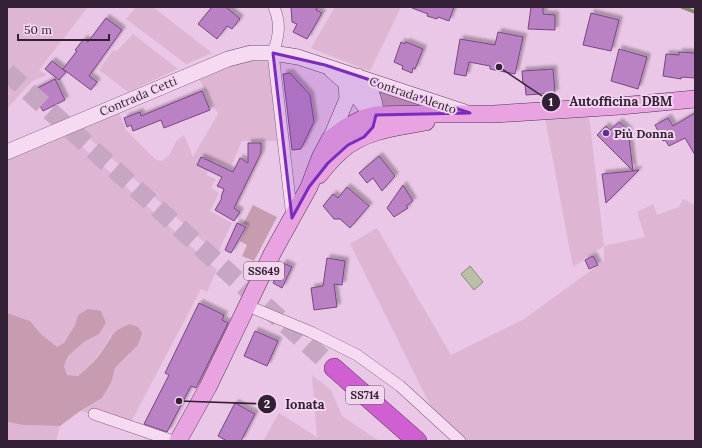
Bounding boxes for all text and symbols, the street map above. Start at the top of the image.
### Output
scale bar [18,16,109,42]
text: 50 m [24,22,52,37]
street label: Contrada Cetti [97,73,179,119]
street label: Contrada Alento [367,73,459,117]
callout: Autofficina DBM [541,89,680,114]
text: Autofficina DBM [570,93,673,110]
text: 1 [549,94,554,109]
place label: Più Donna [614,126,674,141]
marker: Più Donna [601,128,611,138]
road number: SS649 [244,262,284,280]
road number: SS714 [346,386,384,404]
callout: Ionata [257,392,332,417]
text: 2 [264,396,270,411]
text: Ionata [285,396,325,413]

